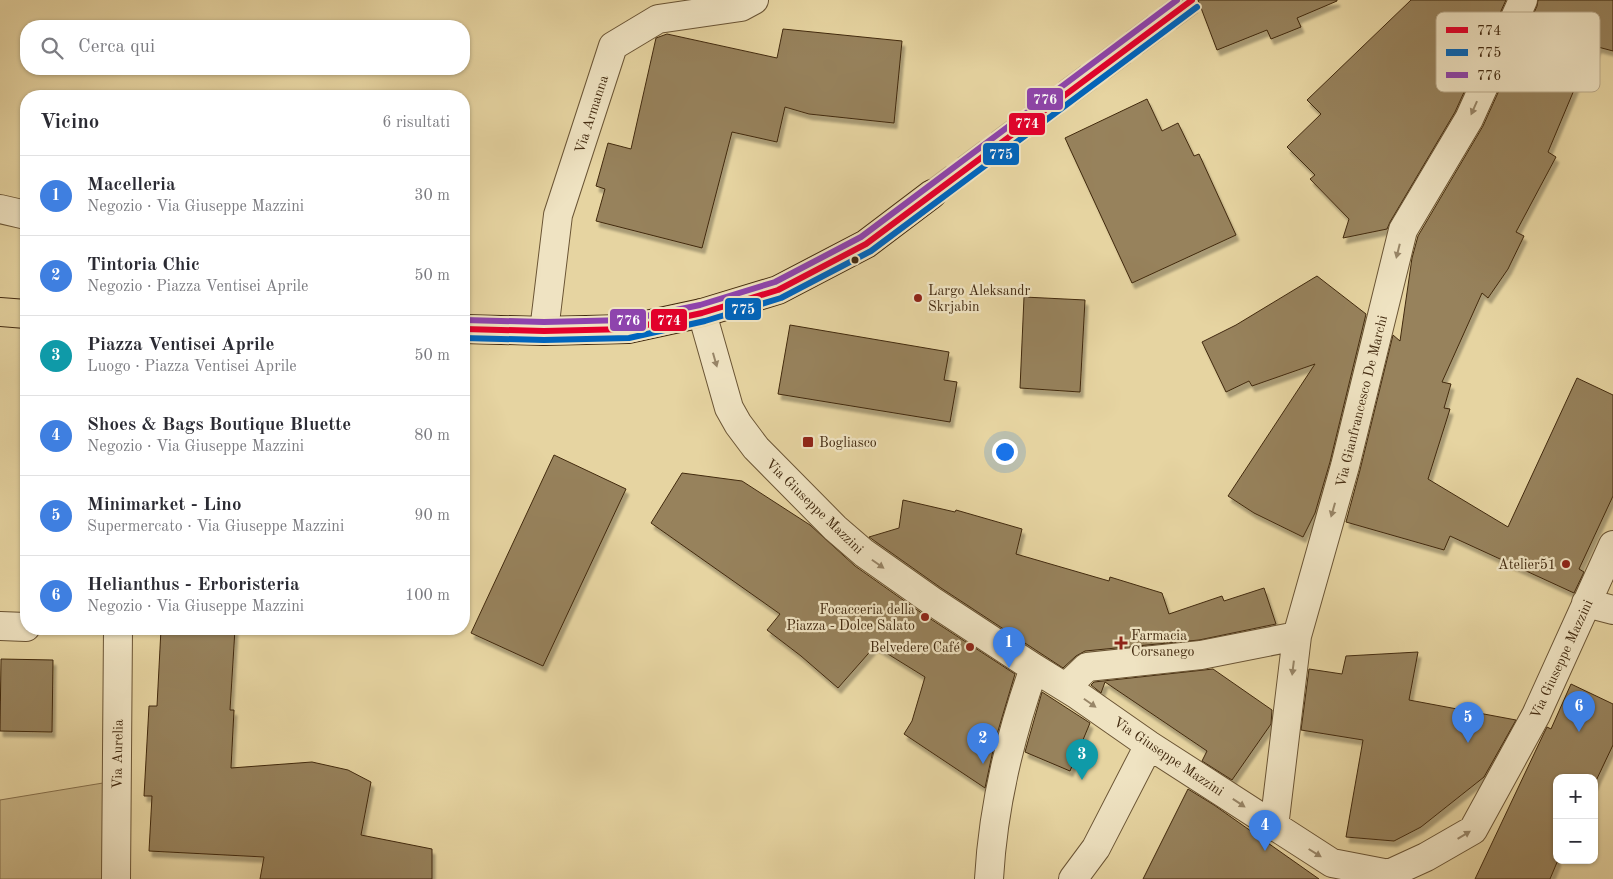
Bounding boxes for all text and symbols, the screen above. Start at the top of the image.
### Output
legend [1436,12,1600,92]
search box [20,20,470,75]
text: 774 [1477,24,1501,38]
icon: search [38,34,66,62]
text: Cerca qui [78,38,155,57]
text: 775 [1477,46,1501,60]
text: 776 [1477,69,1501,83]
street label: Via Armanna [573,73,611,155]
line badge: 776 [1026,87,1064,111]
text: 776 [1033,93,1057,107]
one-way arrow [1470,101,1478,115]
text: Vicino [40,112,99,133]
line badge: 774 [1008,112,1046,136]
text: 6 risultati [382,115,450,131]
text: 774 [1015,117,1039,131]
line badge: 775 [982,142,1020,166]
text: 775 [989,148,1013,162]
text: Macelleria [87,176,176,195]
text: 1 [51,188,61,204]
text: 30 m [414,188,450,204]
text: Negozio · Via Giuseppe Mazzini [87,199,304,215]
one-way arrow [1394,243,1402,258]
unlabelled marker [850,255,860,265]
text: Tintoria Chic [87,256,200,275]
text: 2 [51,268,61,284]
text: 50 m [414,268,450,284]
text: Negozio · Piazza Ventisei Aprile [87,279,308,295]
place label: Largo Aleksandr Skrjabin [928,284,1031,314]
marker: Largo Aleksandr Skrjabin [912,292,924,304]
line badge: 775 [724,297,762,321]
text: 775 [731,303,755,317]
line badge: 776 [609,308,647,332]
line badge: 774 [650,308,688,332]
text: 776 [616,314,640,328]
text: 774 [657,314,681,328]
street label: Via Gianfrancesco De Marchi [1334,314,1390,489]
text: Piazza Ventisei Aprile [87,336,274,355]
text: 3 [51,348,61,364]
text: 50 m [414,348,450,364]
one-way arrow [711,352,719,367]
text: Luogo · Piazza Ventisei Aprile [87,359,297,375]
text: Shoes & Bags Boutique Bluette [87,416,351,435]
text: 4 [51,428,61,444]
text: 80 m [414,428,450,444]
marker: Bogliasco [801,435,815,449]
place label: Bogliasco [819,436,877,450]
text: Negozio · Via Giuseppe Mazzini [87,439,304,455]
your location [992,439,1018,465]
street label: Via Giuseppe Mazzini [763,457,866,557]
text: Minimarket - Lino [87,496,242,515]
one-way arrow [1328,503,1336,518]
text: 5 [51,508,61,524]
text: 90 m [414,508,450,524]
text: Supermercato · Via Giuseppe Mazzini [87,519,344,535]
place label: Atelier51 [1498,558,1556,572]
marker: Atelier51 [1560,558,1572,570]
one-way arrow [871,559,885,569]
text: Helianthus - Erboristeria [87,576,300,595]
text: 6 [51,588,61,604]
text: 100 m [405,588,450,604]
street label: Via Giuseppe Mazzini [1528,598,1596,721]
text: Negozio · Via Giuseppe Mazzini [87,599,304,615]
place label: Focacceria della Piazza - Dolce Salato [786,603,915,633]
marker: Focacceria della Piazza - Dolce Salato [919,611,931,623]
pin: 1 [993,627,1025,668]
place label: Farmacia Corsanego [1131,629,1195,659]
marker: Farmacia Corsanego [1115,637,1127,649]
place label: Belvedere Café [870,641,960,655]
marker: Belvedere Café [964,641,976,653]
one-way arrow [1289,660,1297,676]
pin: 6 [1563,691,1595,732]
one-way arrow [1083,698,1097,708]
pin: 5 [1452,702,1484,743]
street label: Via Giuseppe Mazzini [1111,715,1226,799]
street label: Via Aurelia [110,719,126,789]
pin: 2 [967,723,999,764]
pin: 3 [1066,739,1098,780]
map controls [1553,774,1598,864]
button: + [1553,774,1598,819]
one-way arrow [1232,798,1246,808]
pin: 4 [1249,810,1281,851]
button: − [1553,819,1598,864]
one-way arrow [1458,830,1471,839]
one-way arrow [1309,848,1322,857]

